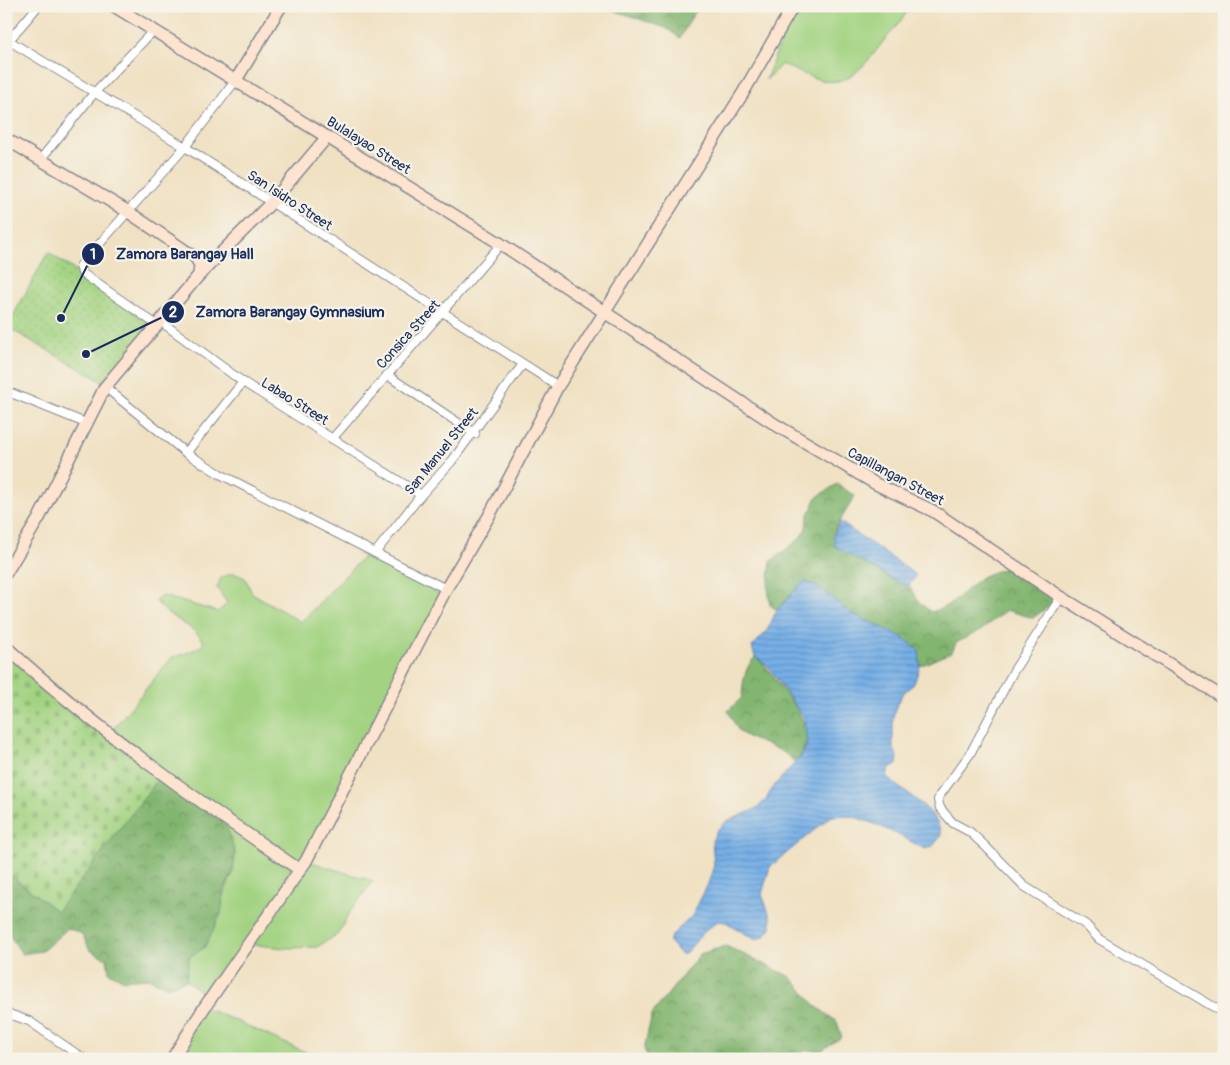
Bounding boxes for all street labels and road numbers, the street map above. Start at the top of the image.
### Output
street label: Bulalayao Street [324,113,414,178]
street label: San Isidro Street [244,167,336,234]
street label: Consica Street [373,296,444,372]
street label: Labao Street [258,374,332,429]
street label: San Manuel Street [401,404,482,498]
street label: Capillangan Street [845,444,947,509]

